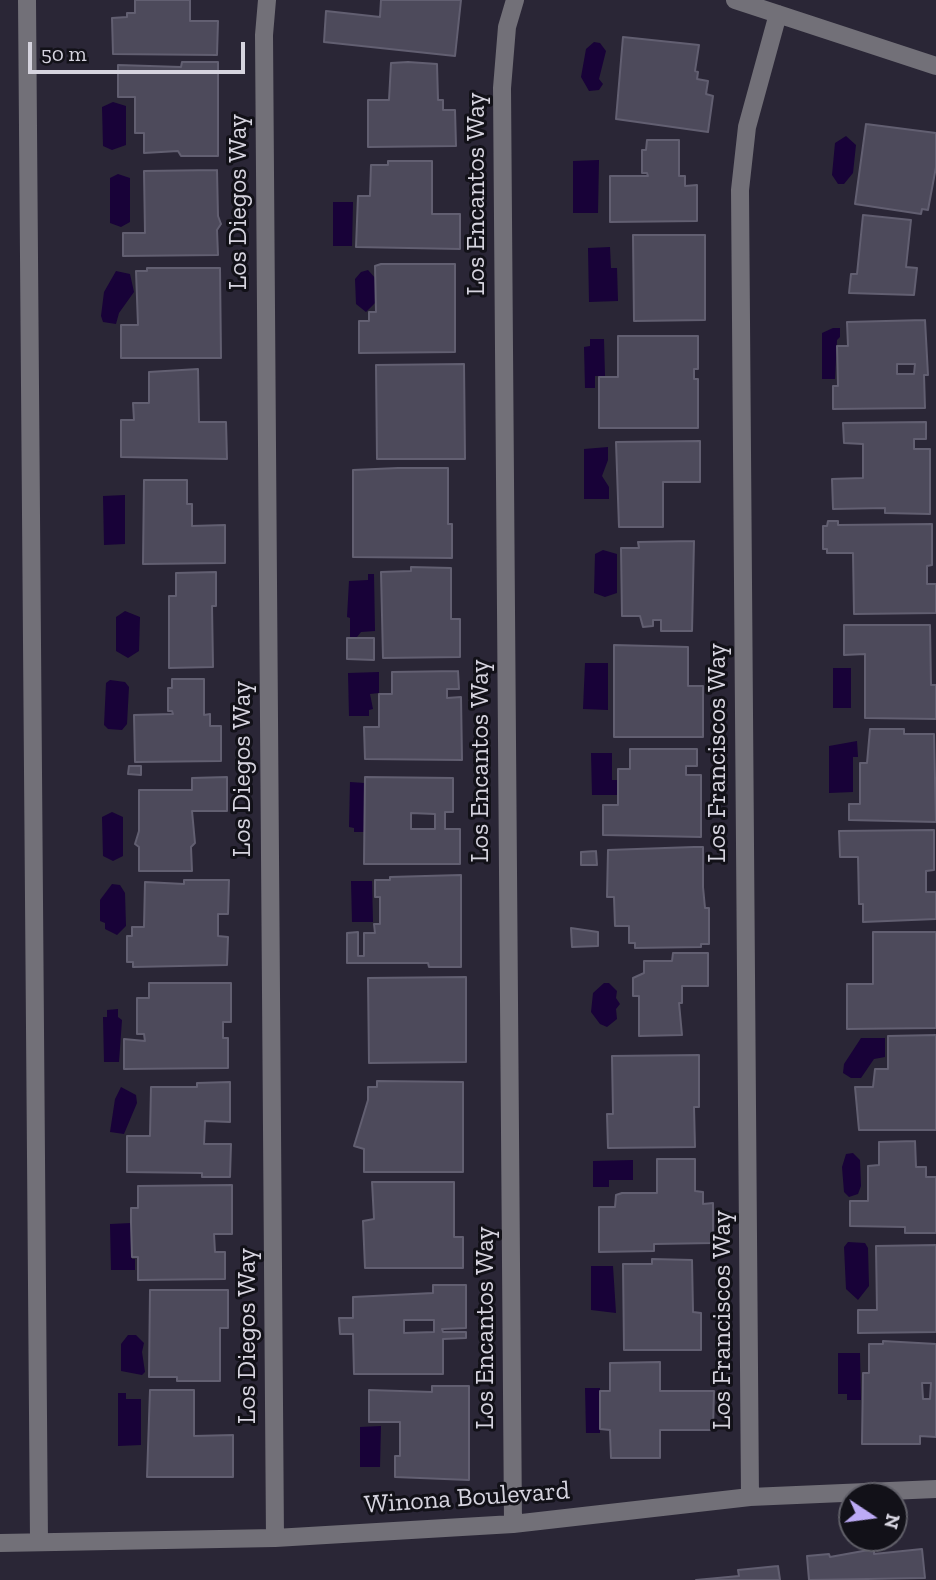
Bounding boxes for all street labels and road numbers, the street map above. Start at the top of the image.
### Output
street label: Los Encantos Way [461,92,493,296]
street label: Los Diegos Way [223,114,255,290]
street label: Los Franciscos Way [702,643,734,863]
street label: Los Encantos Way [465,659,497,863]
street label: Los Diegos Way [227,681,259,857]
street label: Los Franciscos Way [707,1210,739,1430]
street label: Los Encantos Way [470,1226,502,1430]
street label: Los Diegos Way [232,1248,264,1424]
street label: Winona Boulevard [363,1475,571,1521]

